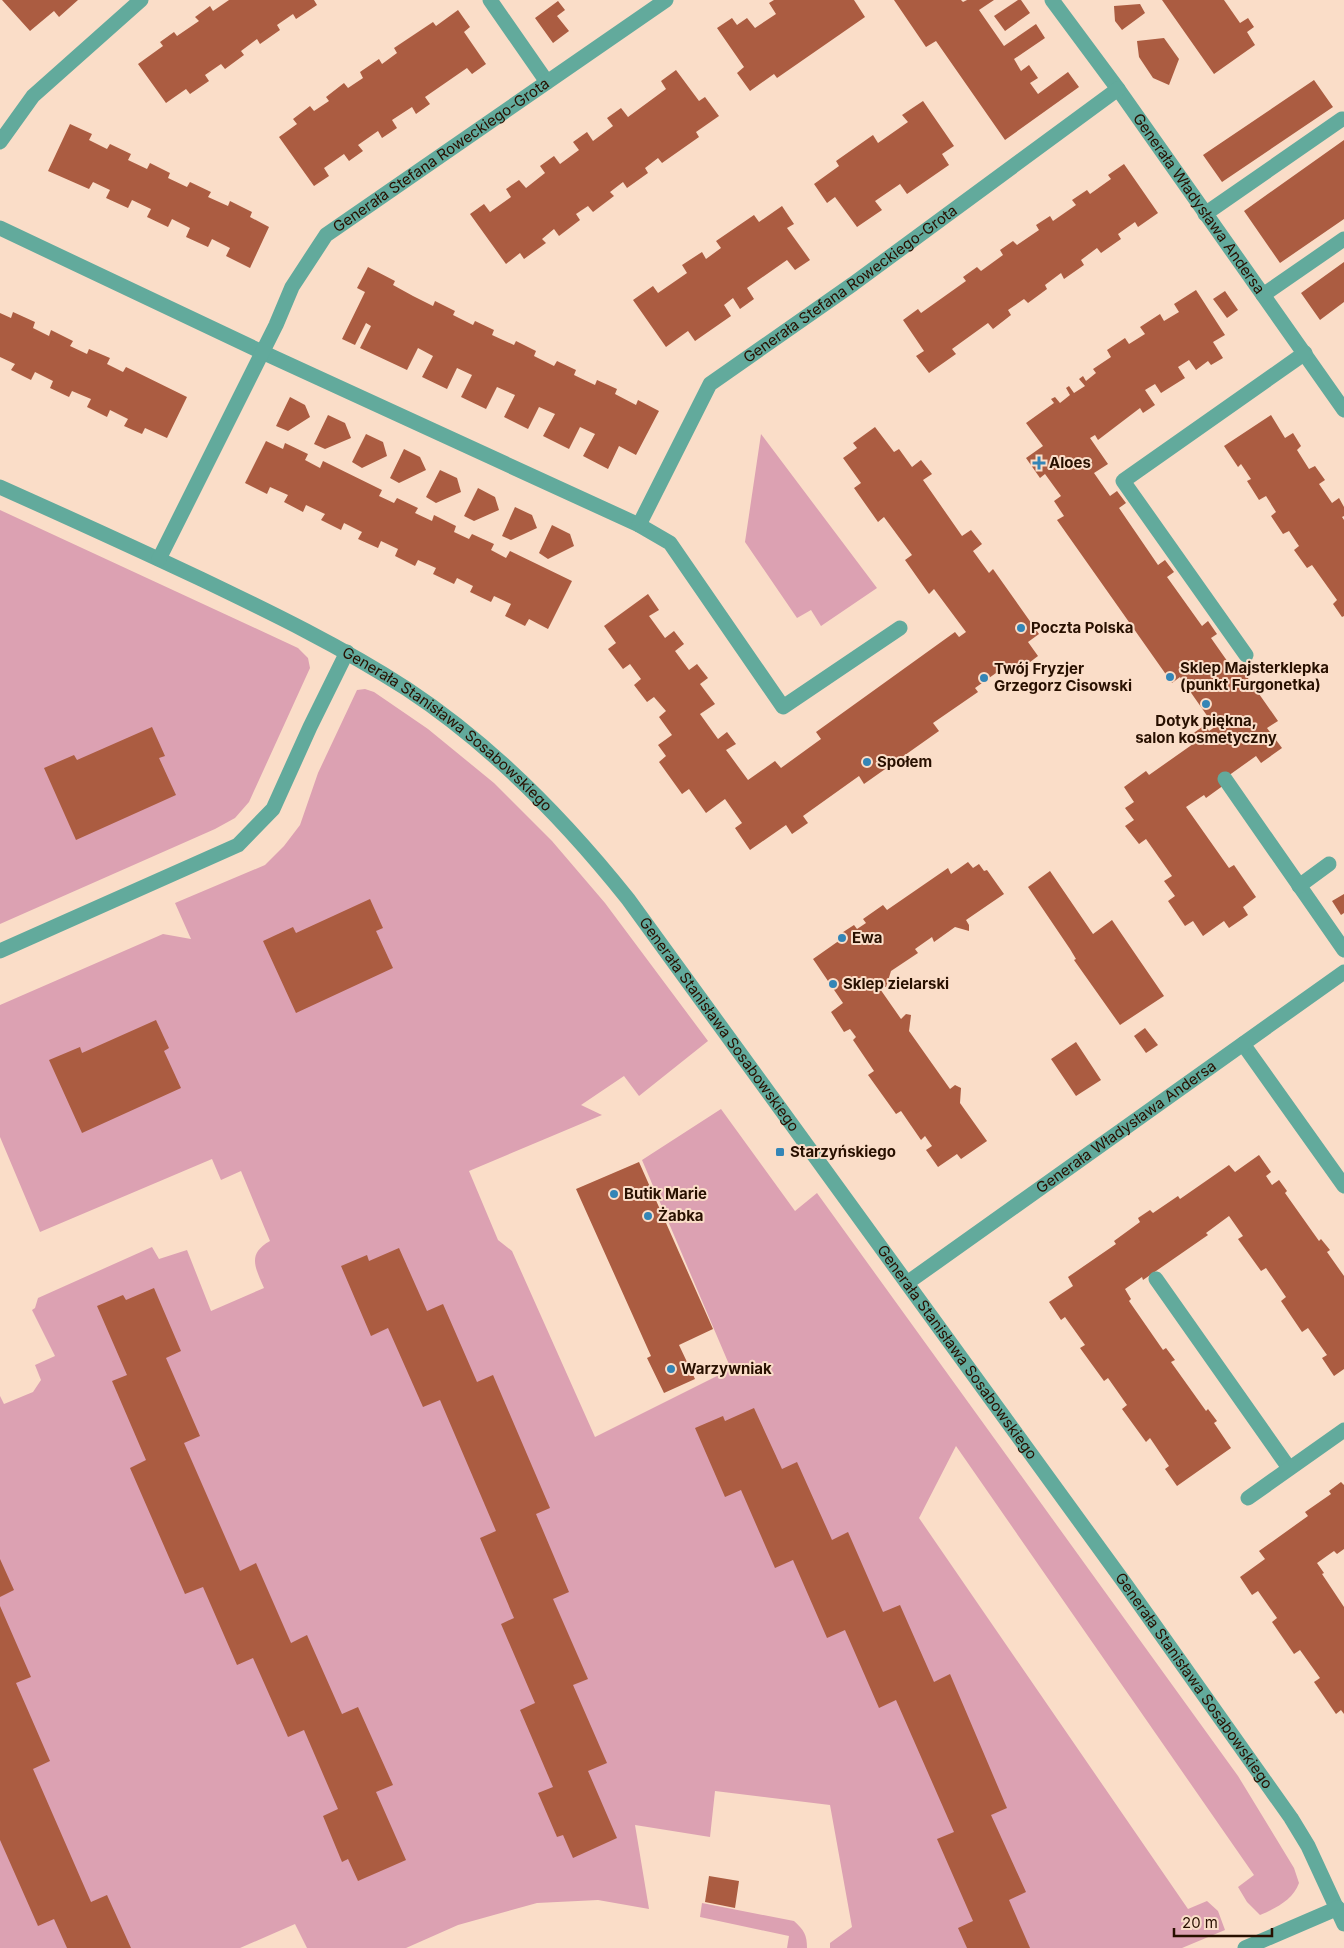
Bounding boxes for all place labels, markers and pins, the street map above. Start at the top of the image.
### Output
place label: Aloes [1049,453,1091,472]
marker: Aloes [1033,457,1045,469]
place label: Poczta Polska [1031,618,1133,637]
marker: Poczta Polska [1015,622,1027,634]
place label: Sklep Majsterklepka (punkt Furgonetka) [1180,658,1329,694]
place label: Twój Fryzjer Grzegorz Cisowski [994,659,1132,695]
marker: Sklep Majsterklepka (punkt Furgonetka) [1164,671,1176,683]
marker: Twój Fryzjer Grzegorz Cisowski [978,672,990,684]
marker: Dotyk piękna, salon kosmetyczny [1200,698,1212,710]
place label: Dotyk piękna, salon kosmetyczny [1135,711,1277,747]
place label: Społem [877,752,932,771]
marker: Społem [861,756,873,768]
place label: Ewa [852,928,883,947]
marker: Ewa [836,932,848,944]
place label: Sklep zielarski [843,974,949,993]
marker: Sklep zielarski [827,978,839,990]
place label: Starzyńskiego [790,1142,896,1161]
marker: Starzyńskiego [774,1146,786,1158]
place label: Butik Marie [624,1184,707,1203]
marker: Butik Marie [608,1188,620,1200]
place label: Żabka [658,1206,704,1225]
marker: Żabka [642,1210,654,1222]
place label: Warzywniak [681,1359,772,1378]
marker: Warzywniak [665,1363,677,1375]

